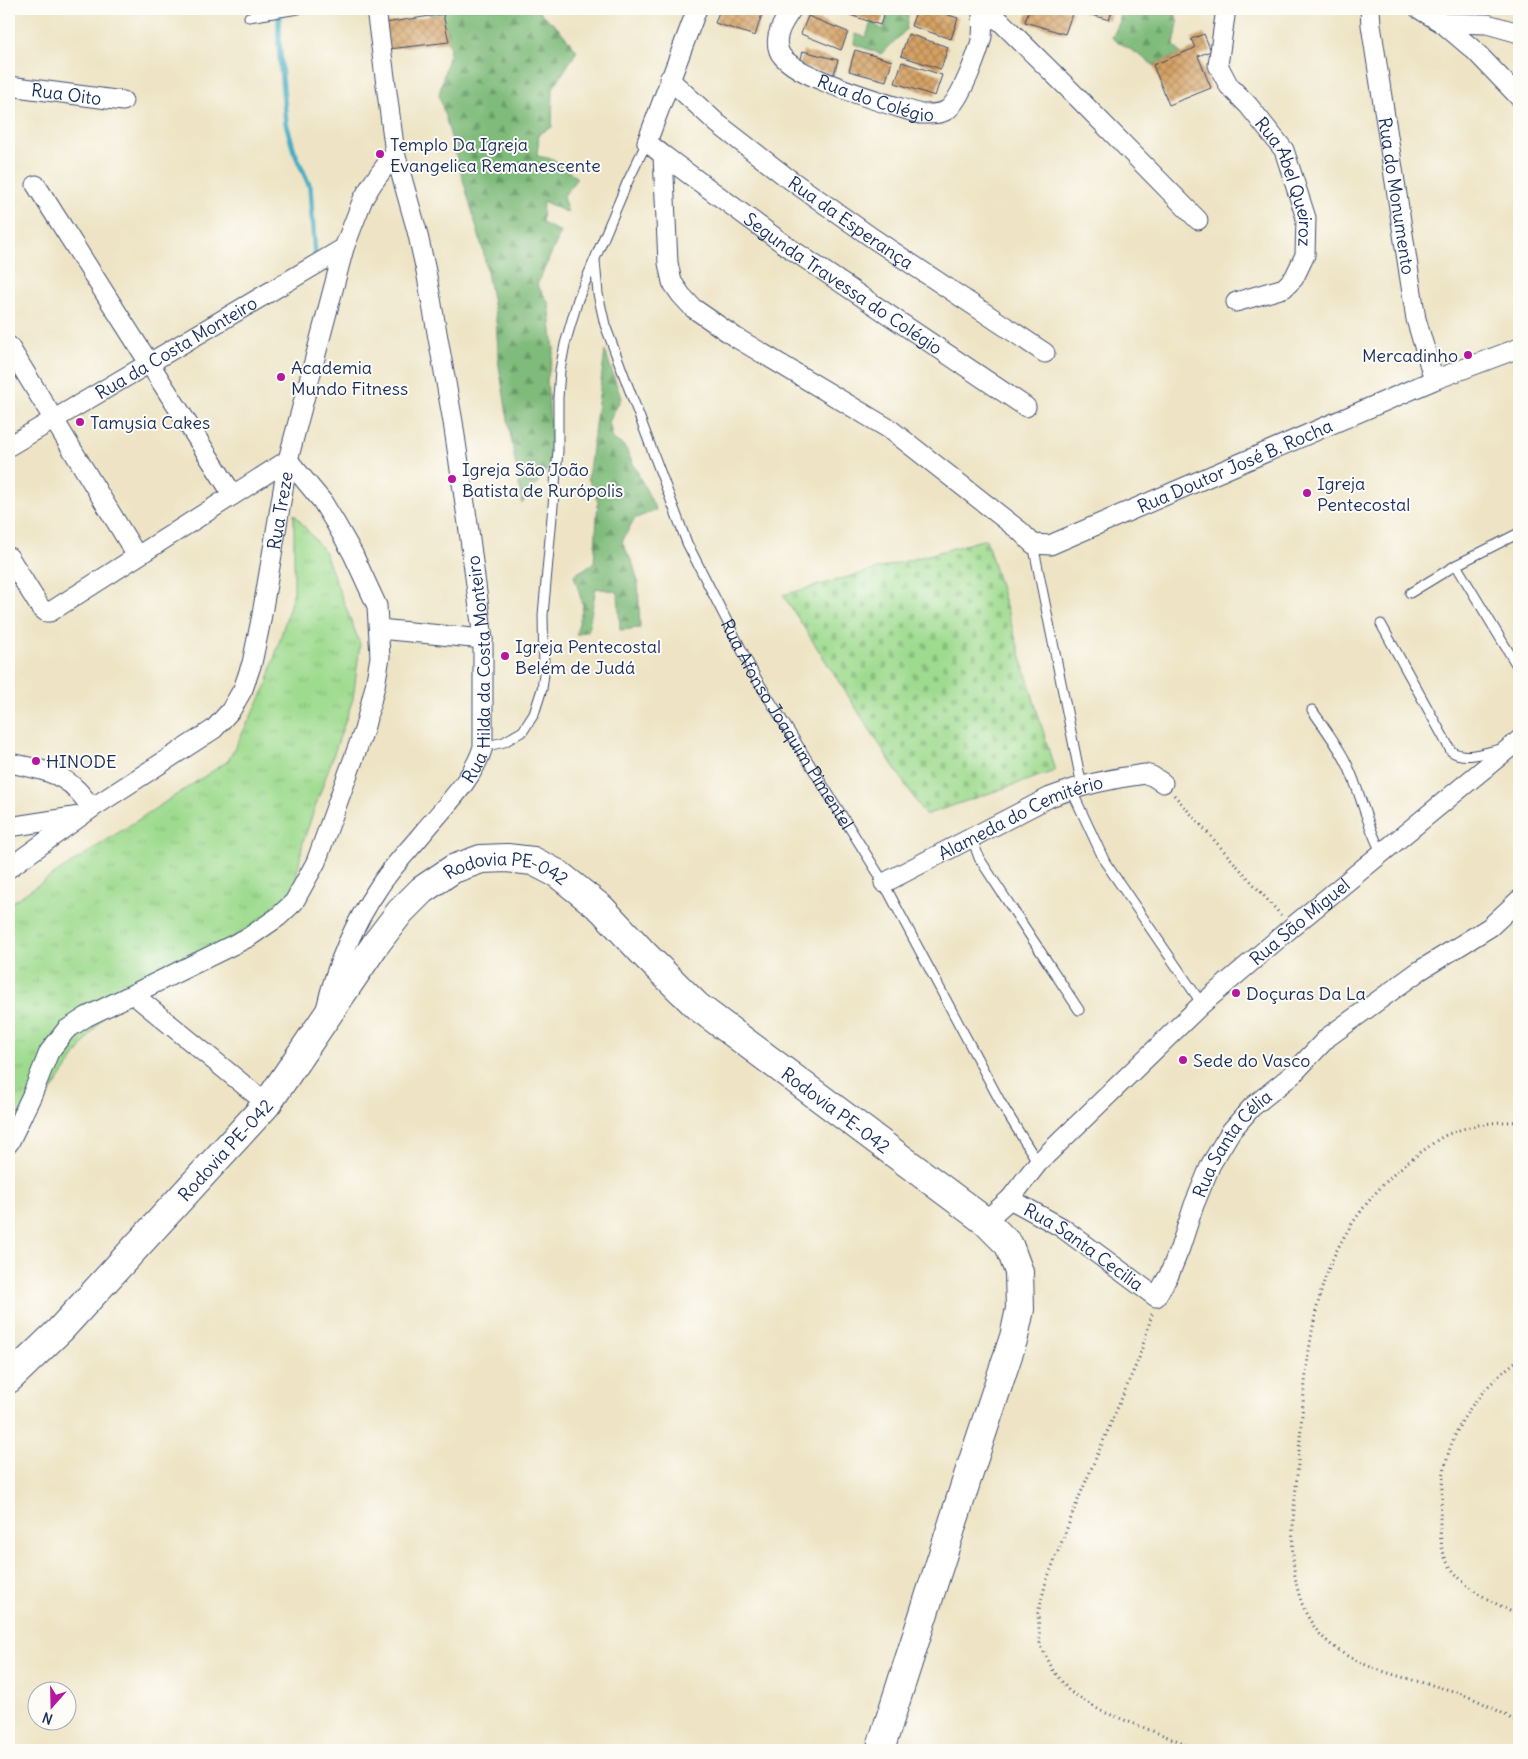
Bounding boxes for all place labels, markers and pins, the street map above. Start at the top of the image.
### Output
place label: Templo Da Igreja Evangelica Remanescente [390,133,601,177]
marker: Templo Da Igreja Evangelica Remanescente [374,148,386,160]
place label: Mercadinho [1362,344,1458,367]
marker: Mercadinho [1462,349,1474,361]
place label: Academia Mundo Fitness [291,356,408,400]
marker: Academia Mundo Fitness [275,371,287,383]
place label: Tamysia Cakes [90,411,210,434]
marker: Tamysia Cakes [74,416,86,428]
place label: Igreja São João Batista de Rurópolis [462,458,623,502]
place label: Igreja Pentecostal [1317,472,1410,516]
marker: Igreja São João Batista de Rurópolis [446,473,458,485]
marker: Igreja Pentecostal [1301,487,1313,499]
place label: Igreja Pentecostal Belém de Judá [515,635,661,679]
marker: Igreja Pentecostal Belém de Judá [499,650,511,662]
place label: HINODE [46,750,117,773]
marker: HINODE [30,755,42,767]
place label: Doçuras Da La [1246,982,1366,1005]
marker: Doçuras Da La [1230,987,1242,999]
place label: Sede do Vasco [1193,1049,1310,1072]
marker: Sede do Vasco [1177,1054,1189,1066]

